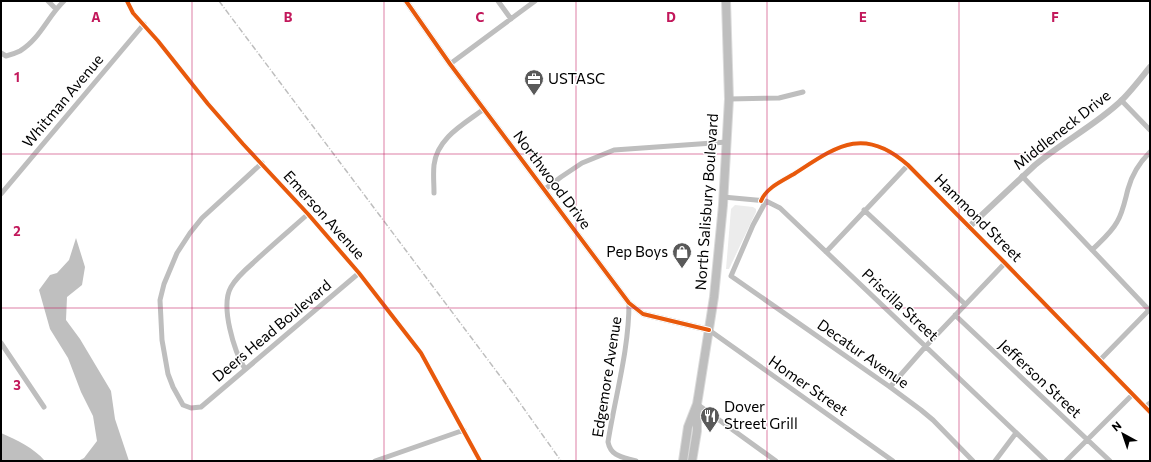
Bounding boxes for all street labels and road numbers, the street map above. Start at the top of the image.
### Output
street label: Whitman Avenue [18,50,107,151]
street label: Middleneck Drive [1009,86,1114,173]
street label: North Salisbury Boulevard [691,113,721,291]
street label: Northwood Drive [510,127,596,232]
street label: Emerson Avenue [280,166,369,262]
street label: Hammond Street [931,170,1026,265]
street label: Priscilla Street [859,264,943,344]
street label: Deers Head Boulevard [208,275,334,385]
street label: Edgemore Avenue [588,315,624,439]
street label: Decatur Avenue [814,315,913,391]
street label: Jefferson Street [996,335,1086,421]
street label: Homer Street [766,351,852,419]

